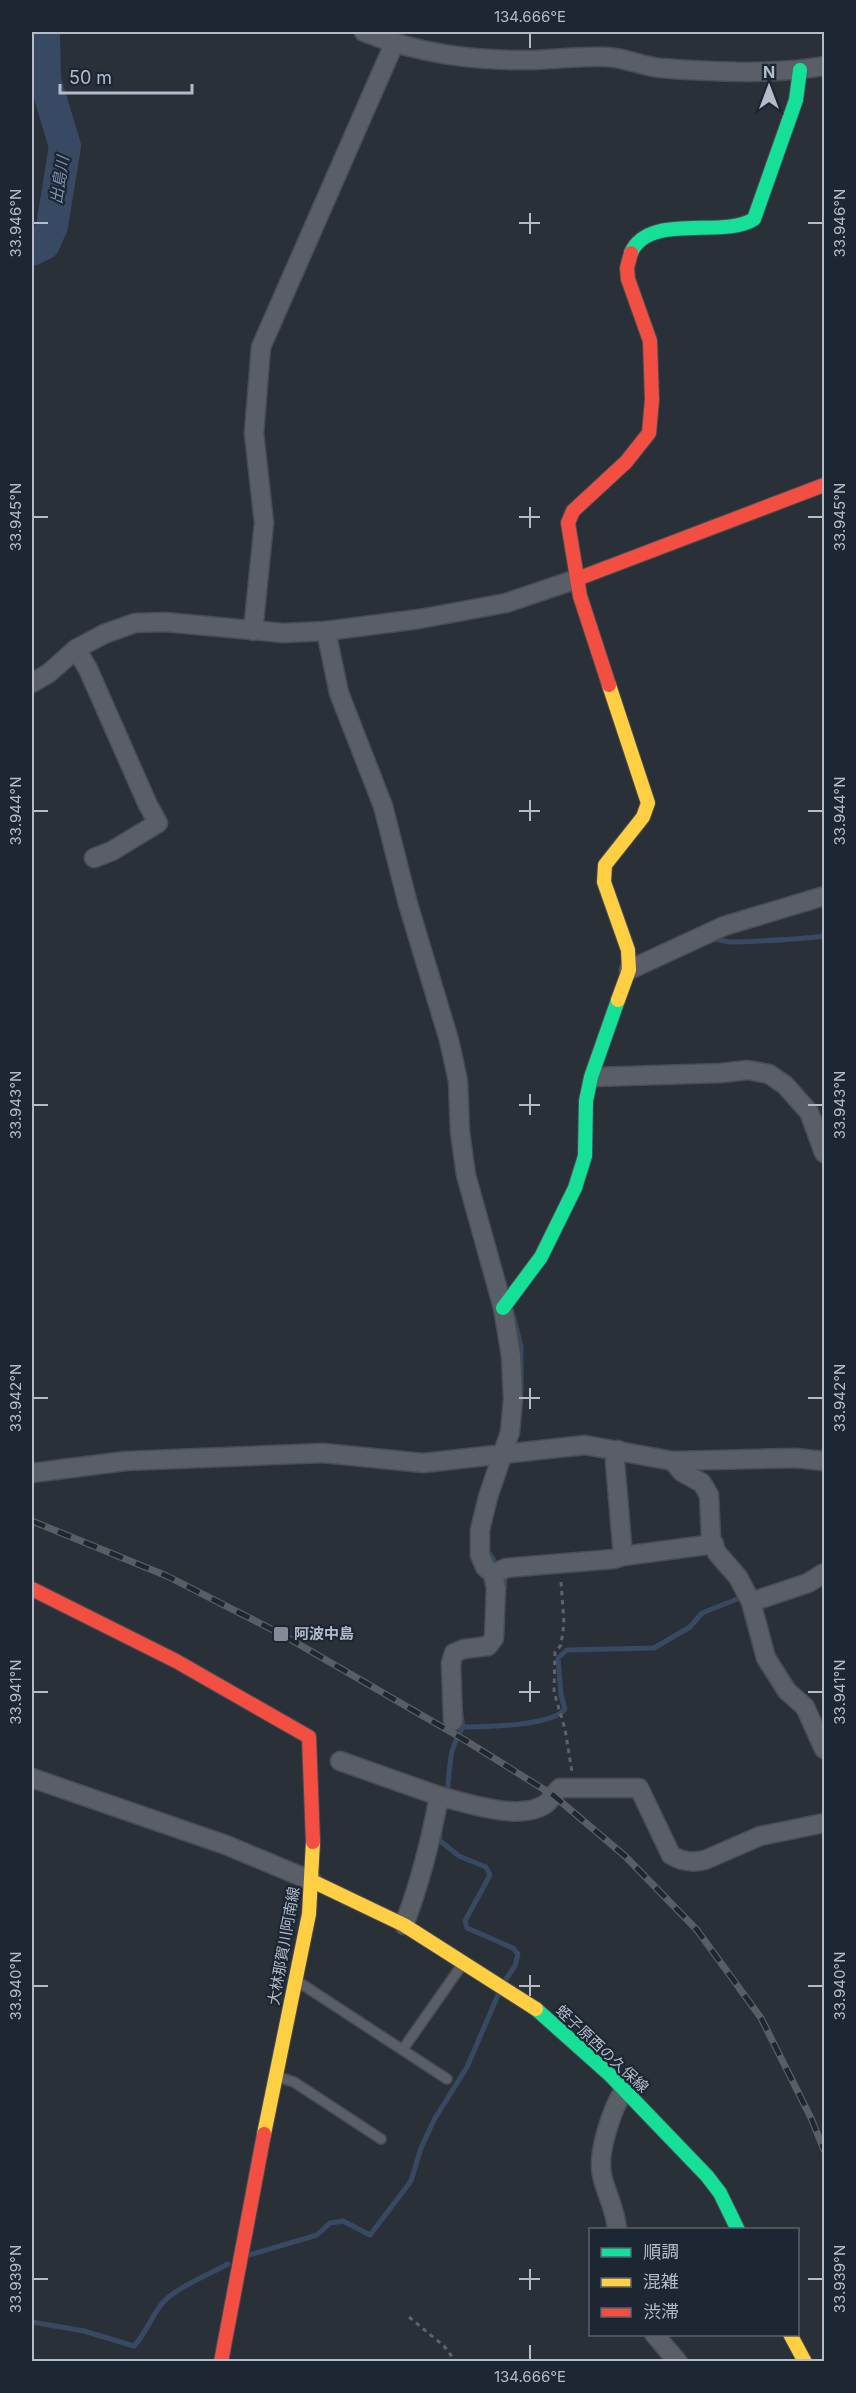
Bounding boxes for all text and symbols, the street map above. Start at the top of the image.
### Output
text: 134.666°E [494,7,566,26]
scale bar [60,57,192,95]
north arrow [739,57,799,117]
text: N [763,62,775,82]
text: 50 m [69,67,112,88]
water label: 出島川 [45,153,73,205]
text: 33.946°N [6,189,25,257]
text: 33.946°N [830,189,849,257]
text: 33.945°N [6,483,25,551]
text: 33.945°N [830,483,849,551]
text: 33.944°N [6,777,25,845]
text: 33.944°N [830,777,849,845]
text: 33.943°N [6,1071,25,1139]
text: 33.943°N [830,1071,849,1139]
text: 33.942°N [6,1364,25,1432]
text: 33.942°N [830,1364,849,1432]
place label: 阿波中島 [294,1624,354,1643]
marker: 阿波中島 [272,1625,290,1643]
text: 33.941°N [6,1659,25,1725]
text: 33.941°N [830,1659,849,1725]
street label: 大林那賀川阿南線 [264,1885,303,2007]
text: 33.940°N [6,1951,25,2021]
text: 33.940°N [830,1951,849,2021]
street label: 蛭子原西の久保線 [552,2001,653,2097]
legend [589,2228,799,2336]
text: 順調 [643,2241,679,2262]
text: 33.939°N [6,2245,25,2313]
text: 33.939°N [830,2245,849,2313]
text: 混雑 [643,2271,679,2292]
text: 渋滞 [643,2301,679,2322]
text: 134.666°E [494,2367,566,2386]

